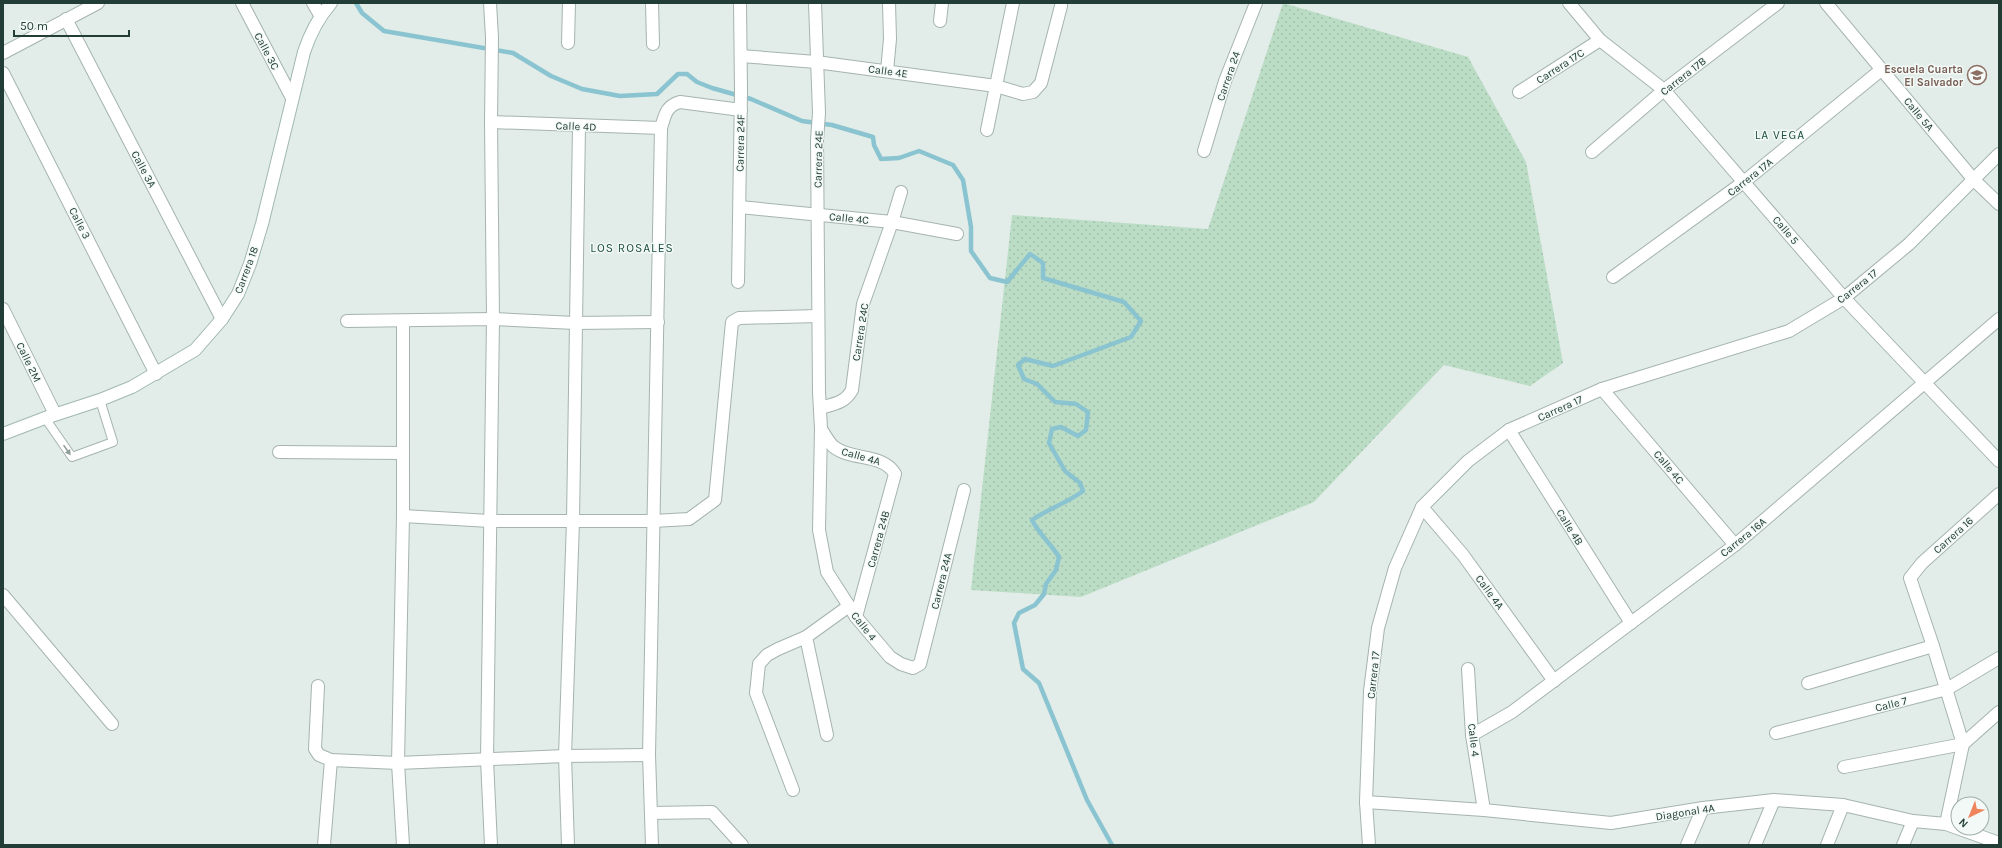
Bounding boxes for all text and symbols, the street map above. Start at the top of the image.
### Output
scale bar [14,12,129,38]
text: 50 m [20,19,48,33]
street label: Calle 3C [251,30,282,72]
street label: Carrera 17C [1534,46,1587,87]
street label: Carrera 24 [1214,50,1243,103]
street label: Carrera 17B [1658,54,1709,98]
street label: Calle 4E [867,62,908,81]
place label: Escuela Cuarta El Salvador [1884,63,1964,89]
school or university icon: Escuela Cuarta El Salvador [1966,64,1988,86]
street label: Calle 5A [1901,95,1937,134]
street label: Carrera 24F [734,114,748,172]
street label: Calle 4D [555,119,597,134]
district label: LA VEGA [1755,128,1805,142]
street label: Carrera 24E [811,130,826,188]
street label: Calle 3A [128,149,159,191]
street label: Carrera 17A [1725,155,1776,199]
street label: Calle 3 [66,205,93,241]
street label: Calle 4C [828,210,870,227]
street label: Calle 5 [1770,213,1801,247]
district label: LOS ROSALES [590,241,674,255]
street label: Carrera 18 [232,244,261,296]
street label: Carrera 17 [1834,267,1880,306]
street label: Carrera 24C [850,302,872,362]
street label: Calle 2M [13,340,44,384]
street label: Carrera 17 [1536,393,1585,424]
one-way arrow [63,444,71,455]
street label: Calle 4A [840,445,882,468]
street label: Calle 4C [1651,448,1687,487]
street label: Calle 4B [1553,507,1586,548]
street label: Carrera 24B [865,509,892,569]
street label: Carrera 16 [1931,514,1976,557]
street label: Carrera 16A [1718,515,1769,560]
street label: Carrera 24A [928,551,955,611]
street label: Calle 4A [1473,572,1507,613]
street label: Calle 4 [848,609,879,643]
street label: Carrera 17 [1365,651,1382,700]
street label: Calle 7 [1874,694,1908,715]
street label: Calle 4 [1465,723,1482,757]
north arrow [1950,796,1990,836]
street label: Diagonal 4A [1655,801,1716,824]
text: N [1956,816,1971,830]

